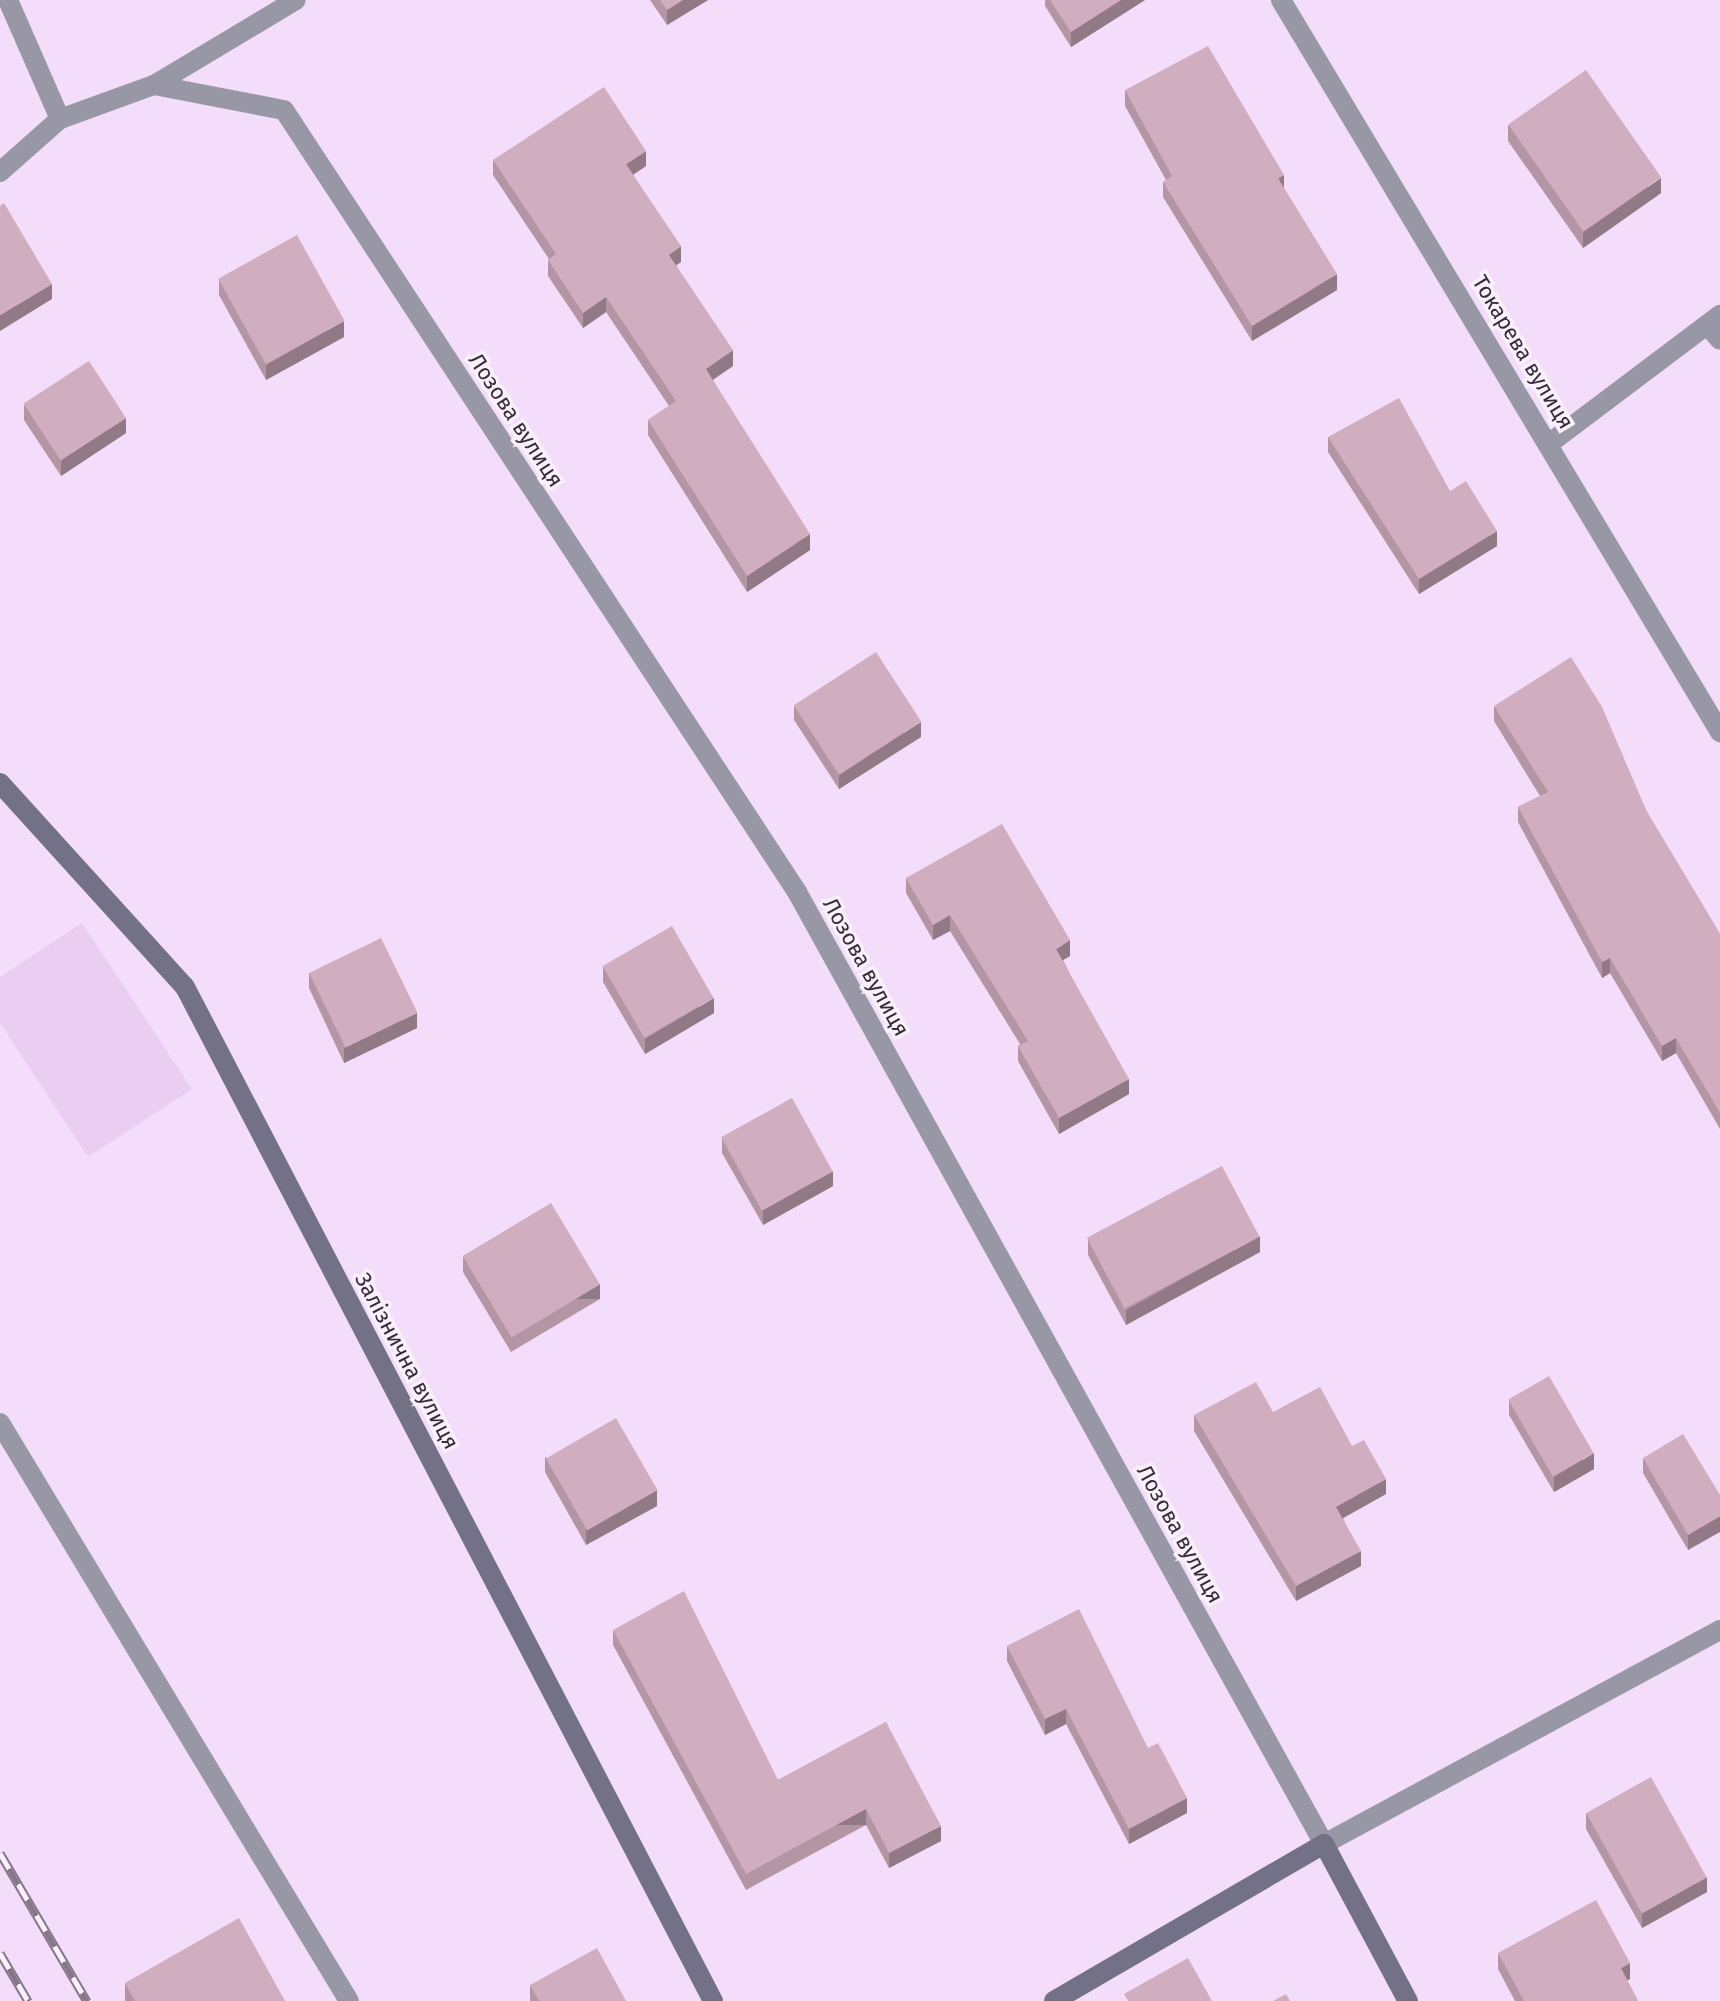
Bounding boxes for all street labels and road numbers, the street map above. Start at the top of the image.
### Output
street label: Токарева вулиця [1467,270,1579,434]
street label: Лозова вулиця [463,348,569,492]
street label: Лозова вулиця [817,893,915,1041]
street label: Залізнична вулиця [349,1268,465,1454]
street label: Лозова вулиця [1131,1460,1229,1608]

